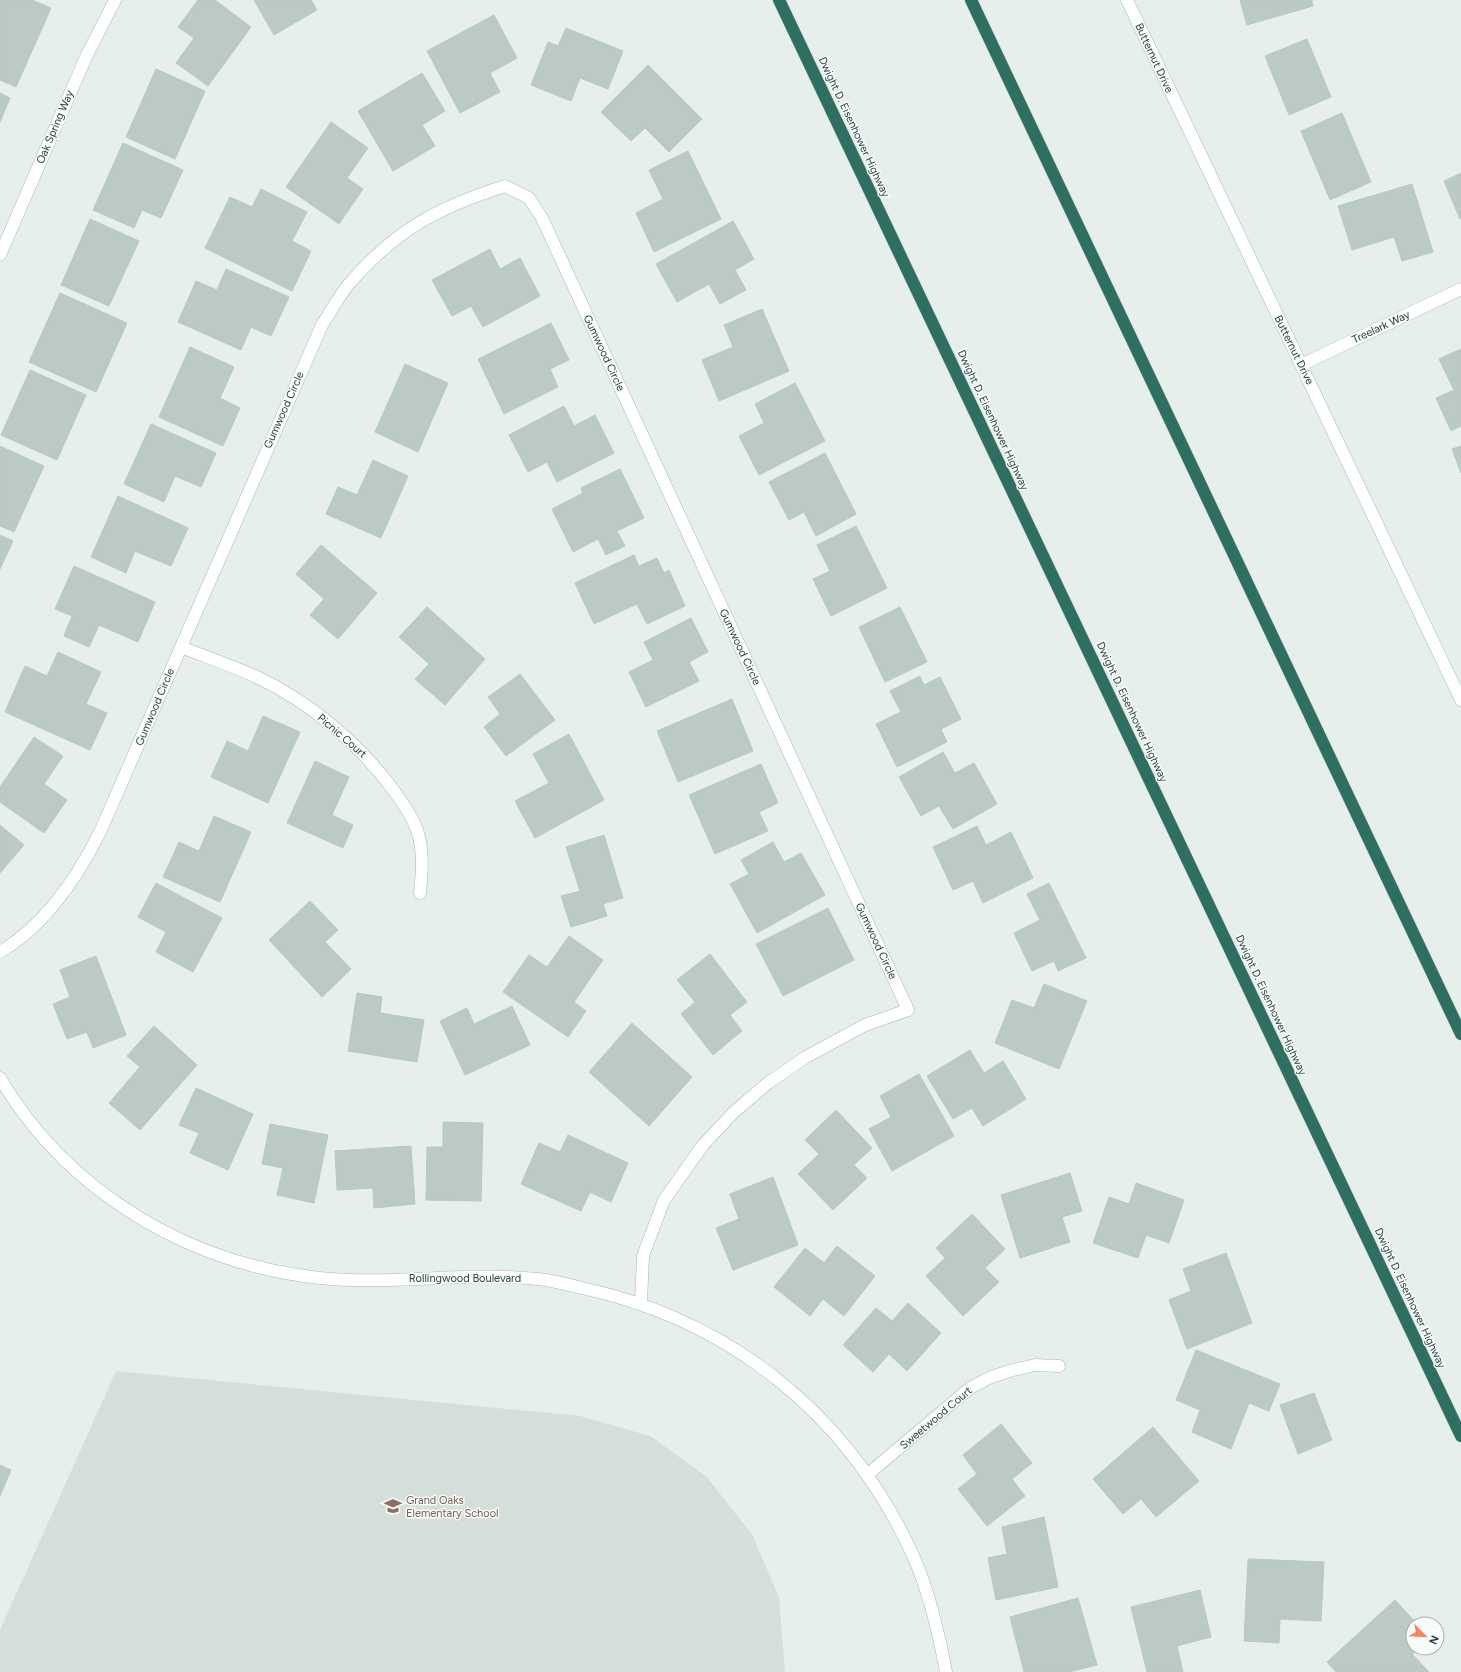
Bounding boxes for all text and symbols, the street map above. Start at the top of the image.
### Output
street label: Butternut Drive [1132,21,1176,95]
street label: Dwight D. Eisenhower Highway [816,55,892,200]
street label: Oak Spring Way [34,88,76,166]
street label: Treelark Way [1350,308,1412,346]
street label: Gumwood Circle [581,313,627,393]
street label: Butternut Drive [1272,313,1316,387]
street label: Dwight D. Eisenhower Highway [955,348,1031,493]
street label: Gumwood Circle [261,370,307,450]
street label: Gumwood Circle [717,607,763,687]
street label: Dwight D. Eisenhower Highway [1094,640,1170,785]
street label: Gumwood Circle [133,666,177,748]
street label: Picnic Court [315,711,369,761]
street label: Gumwood Circle [853,901,899,981]
street label: Dwight D. Eisenhower Highway [1233,933,1309,1078]
street label: Dwight D. Eisenhower Highway [1372,1226,1448,1371]
street label: Rollingwood Boulevard [409,1272,521,1285]
street label: Sweetwood Court [897,1384,975,1452]
place label: Grand Oaks Elementary School [406,1494,498,1520]
school or university icon: Grand Oaks Elementary School [383,1496,403,1516]
north arrow [1405,1616,1445,1656]
text: N [1426,1633,1441,1646]

